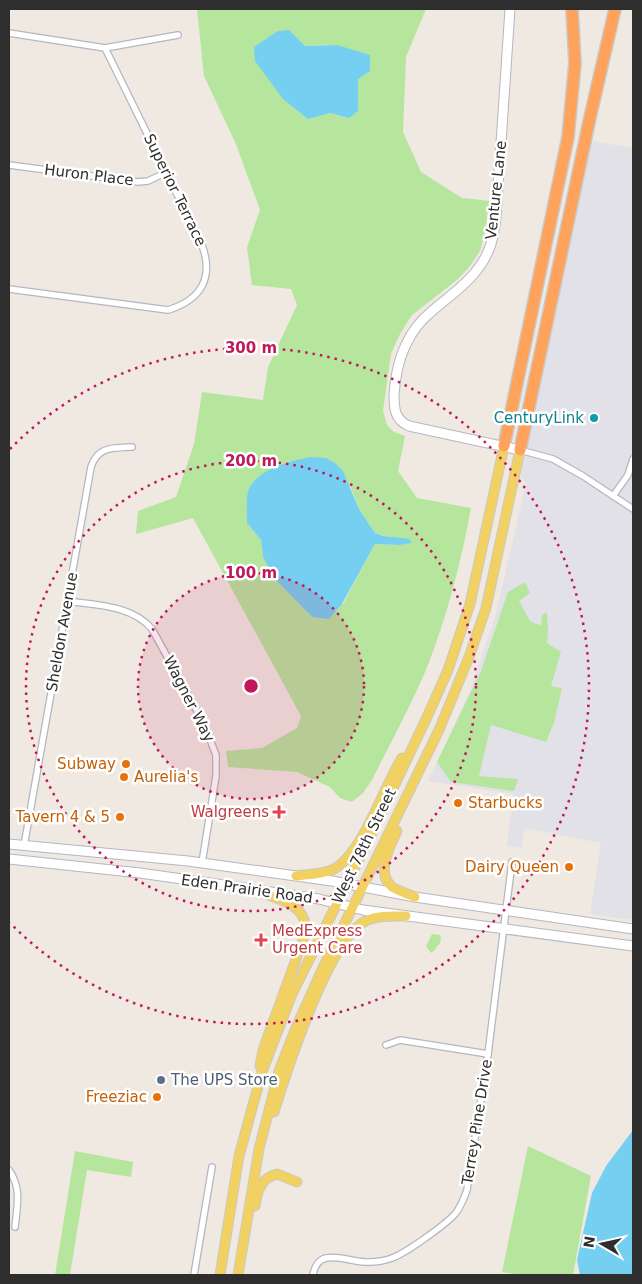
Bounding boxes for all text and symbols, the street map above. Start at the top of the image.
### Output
street label: Superior Terrace [140,131,210,249]
street label: Venture Lane [482,140,510,240]
street label: Huron Place [43,161,135,189]
text: 300 m [225,339,277,357]
place label: CenturyLink [494,409,584,427]
marker: CenturyLink [588,412,600,424]
text: 200 m [225,452,277,470]
text: 100 m [225,564,277,582]
street label: Sheldon Avenue [43,571,81,693]
street label: Wagner Way [160,653,218,745]
centre of rings [242,677,260,695]
place label: Subway [57,755,116,773]
marker: Subway [120,758,132,770]
place label: Aurelia's [134,768,198,786]
marker: Aurelia's [118,771,130,783]
street label: West 78th Street [328,785,400,907]
place label: Starbucks [468,794,543,812]
marker: Starbucks [452,797,464,809]
place label: Walgreens [191,803,269,821]
marker: Walgreens [273,806,285,818]
place label: Tavern 4 & 5 [15,808,110,826]
marker: Tavern 4 & 5 [114,811,126,823]
place label: Dairy Queen [465,858,559,876]
marker: Dairy Queen [563,861,575,873]
street label: Eden Prairie Road [180,871,314,907]
place label: MedExpress Urgent Care [272,922,363,957]
marker: MedExpress Urgent Care [254,933,268,947]
street label: Terrey Pine Drive [458,1058,496,1187]
place label: The UPS Store [170,1071,278,1089]
marker: The UPS Store [155,1074,167,1086]
place label: Freeziac [86,1088,147,1106]
marker: Freeziac [151,1091,163,1103]
north arrow [577,1219,627,1269]
text: N [580,1235,598,1249]

